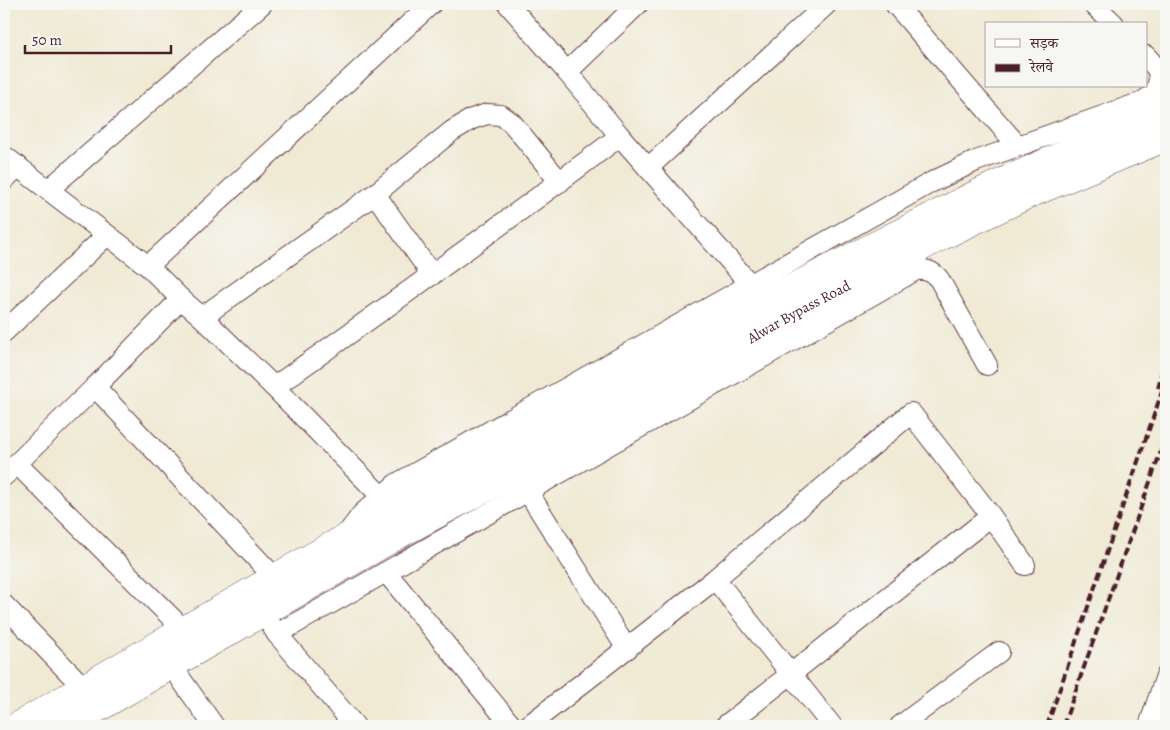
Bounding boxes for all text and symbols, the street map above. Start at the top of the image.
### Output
scale bar [25,22,171,54]
legend [985,22,1148,88]
text: 50 m [32,30,62,50]
text: सड़क [1029,33,1059,53]
text: रेलवे [1028,57,1054,77]
street label: Alwar Bypass Road [743,275,855,349]

